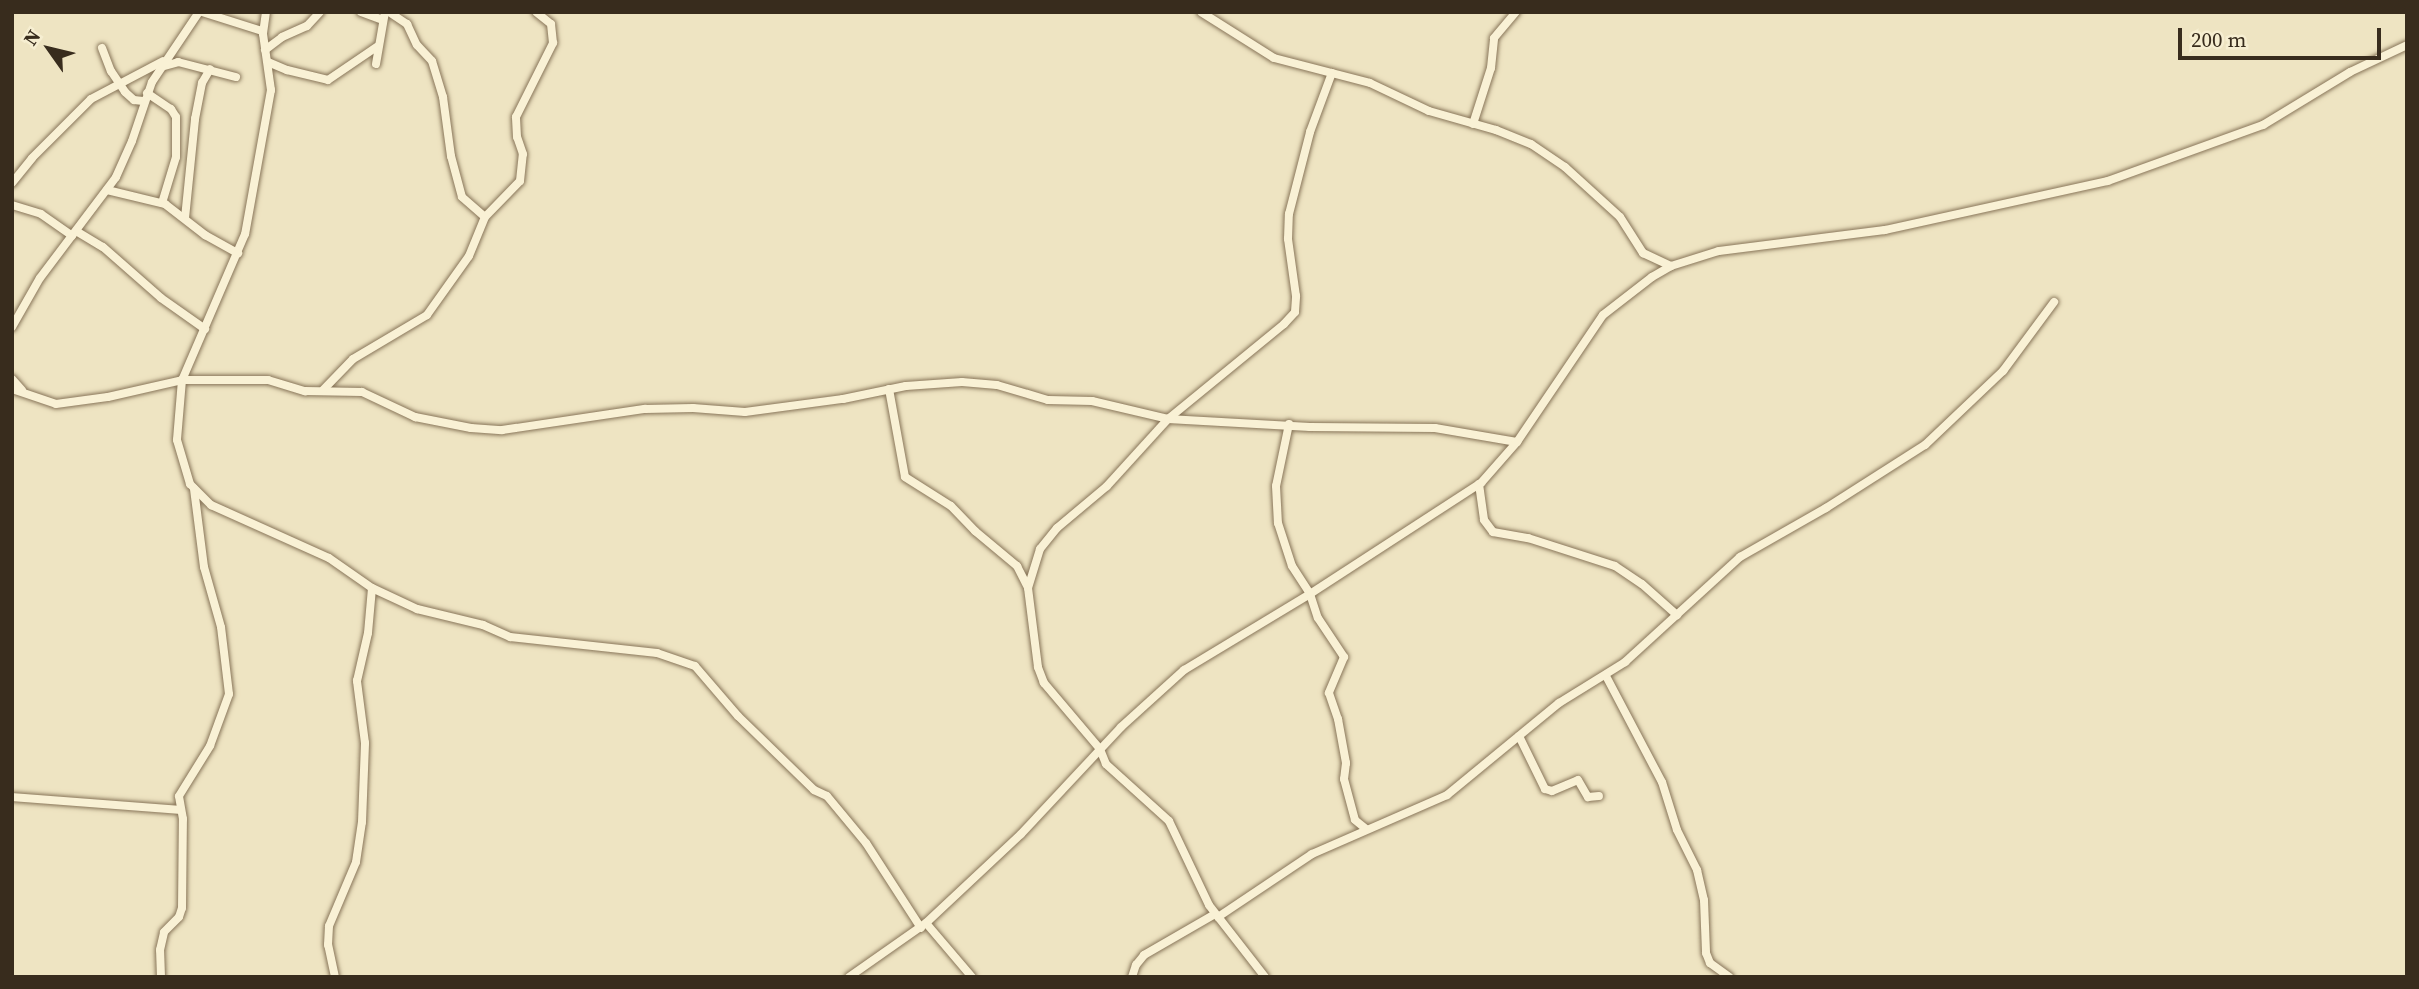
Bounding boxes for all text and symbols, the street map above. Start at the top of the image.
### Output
north arrow [14,14,84,84]
scale bar [2181,14,2384,58]
text: N [17,24,46,50]
text: 200 m [2191,25,2246,54]

